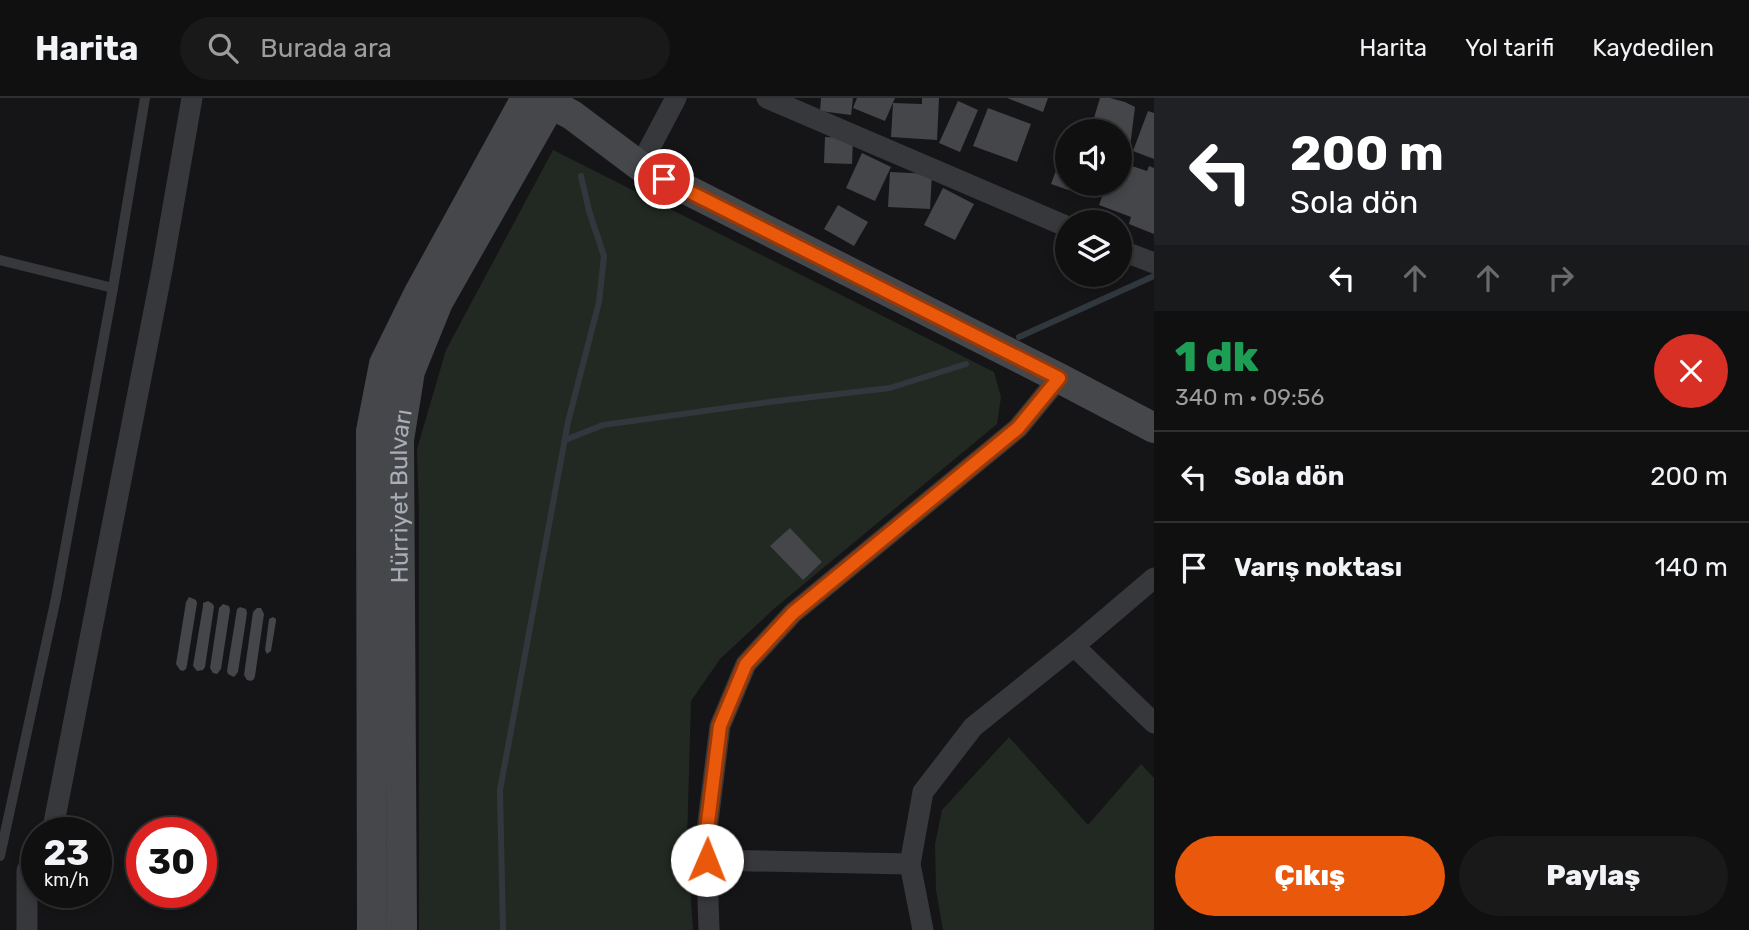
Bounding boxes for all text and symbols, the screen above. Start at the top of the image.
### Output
search box [180,17,670,80]
text: Harita [35,29,138,68]
icon: search [204,29,242,67]
text: Burada ara [260,33,392,64]
text: Harita [1359,34,1427,62]
text: Yol tarifi [1465,34,1554,62]
text: Kaydedilen [1592,34,1714,62]
map controls [1055,119,1132,287]
button: sound [1055,119,1132,196]
text: 200 m [1290,124,1444,182]
icon: left [1175,126,1266,217]
pin [634,149,694,209]
icon: arrive [645,160,683,198]
text: Sola dön [1290,183,1418,221]
button: layers [1055,210,1132,287]
icon: left [1323,259,1361,297]
icon: ahead [1396,259,1434,297]
icon: ahead [1469,259,1507,297]
icon: right [1542,259,1580,297]
text: 1 dk [1175,332,1258,382]
button: close [1654,334,1728,408]
text: 340 m · 09:56 [1175,383,1324,411]
street label: Hürriyet Bulvarı [385,407,418,583]
icon: left [1175,458,1213,496]
text: Sola dön [1234,461,1344,492]
text: 200 m [1650,461,1728,492]
icon: arrive [1175,549,1213,587]
text: Varış noktası [1234,552,1402,583]
text: 140 m [1655,552,1728,583]
speed limit sign: 30 [126,817,217,908]
position arrow [670,823,744,897]
text: 23 [44,832,89,874]
button: Çıkış [1175,836,1445,916]
button: Paylaş [1459,836,1728,916]
text: km/h [44,869,89,891]

